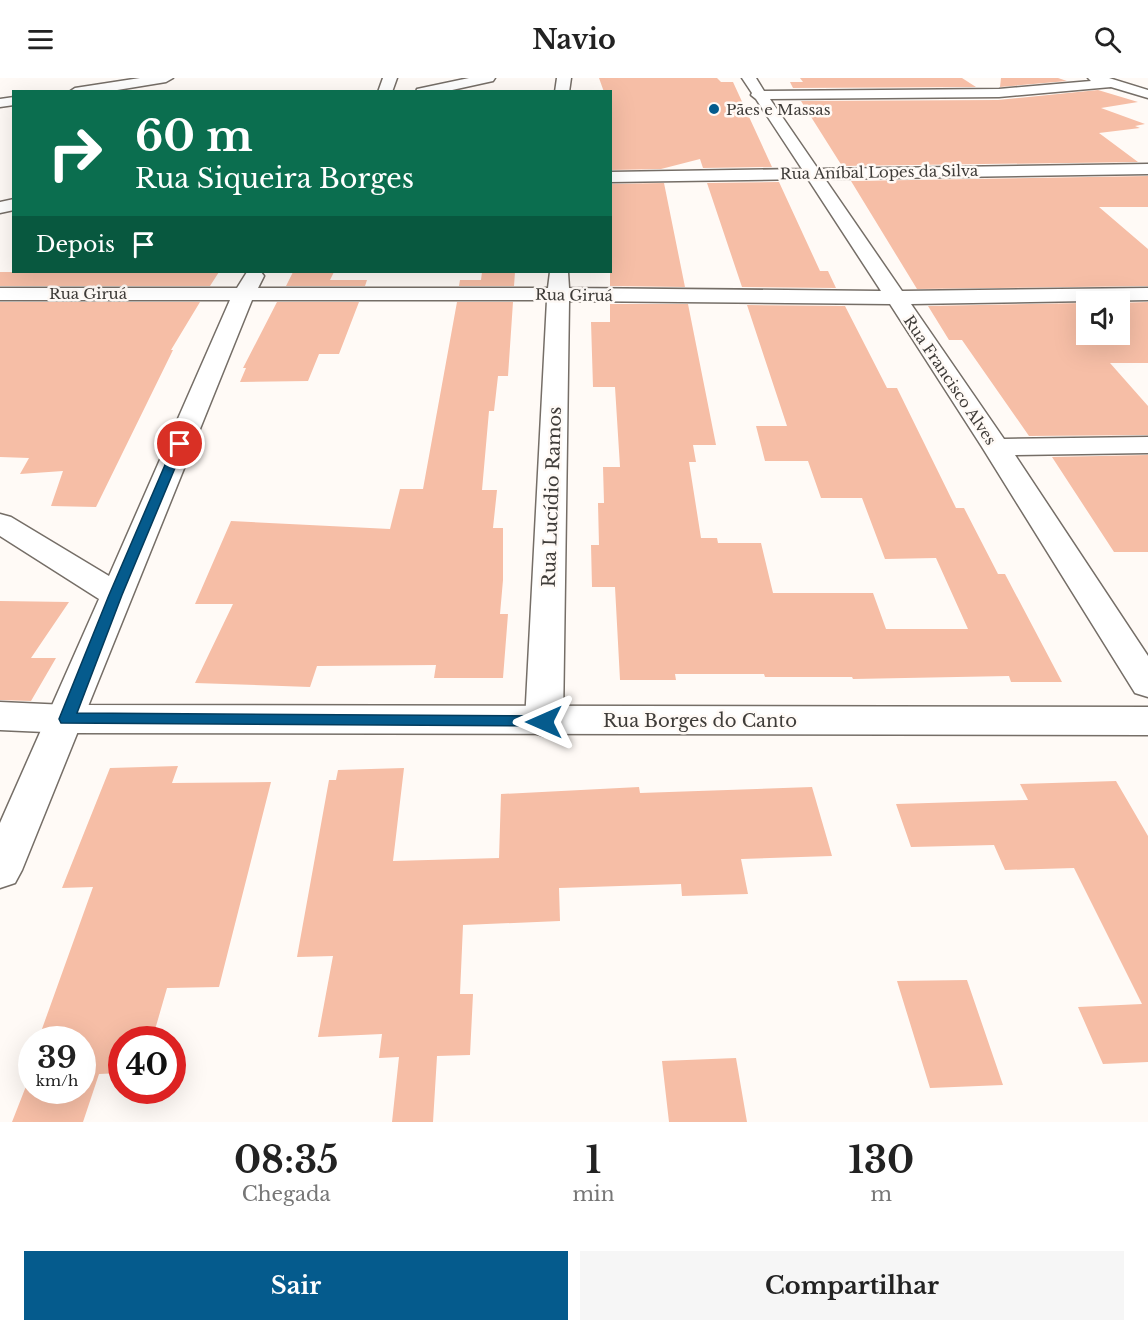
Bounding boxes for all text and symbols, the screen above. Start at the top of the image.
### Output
icon: menu [24,23,57,56]
text: Navio [532,23,616,56]
icon: search [1091,23,1124,56]
place label: Pães e Massas [726,100,831,119]
marker: Pães e Massas [707,102,721,116]
text: 60 m [135,110,253,162]
icon: right [36,114,114,192]
street label: Rua Aníbal Lopes da Silva [780,161,979,183]
text: Rua Siqueira Borges [135,162,414,195]
icon: arrive [127,228,160,261]
text: Depois [36,231,115,258]
street label: Rua Giruá [49,284,128,303]
street label: Rua Giruá [535,285,614,305]
map controls [1076,291,1130,345]
button: sound [1076,291,1130,345]
street label: Rua Francisco Alves [900,312,1001,449]
street label: Rua Lucídio Ramos [538,406,566,588]
pin [154,418,205,469]
icon: arrive [163,427,196,460]
position arrow [512,690,576,754]
street label: Rua Borges do Canto [603,710,797,732]
speed limit sign: 40 [108,1026,186,1104]
text: 39 [37,1039,77,1076]
text: km/h [36,1071,78,1090]
text: 08:35 [234,1138,339,1183]
text: 1 [586,1138,601,1183]
text: 130 [848,1138,914,1183]
text: Chegada [242,1182,331,1206]
text: min [572,1182,614,1206]
text: m [870,1182,892,1206]
button: Sair [24,1251,568,1320]
button: Compartilhar [580,1251,1124,1320]

